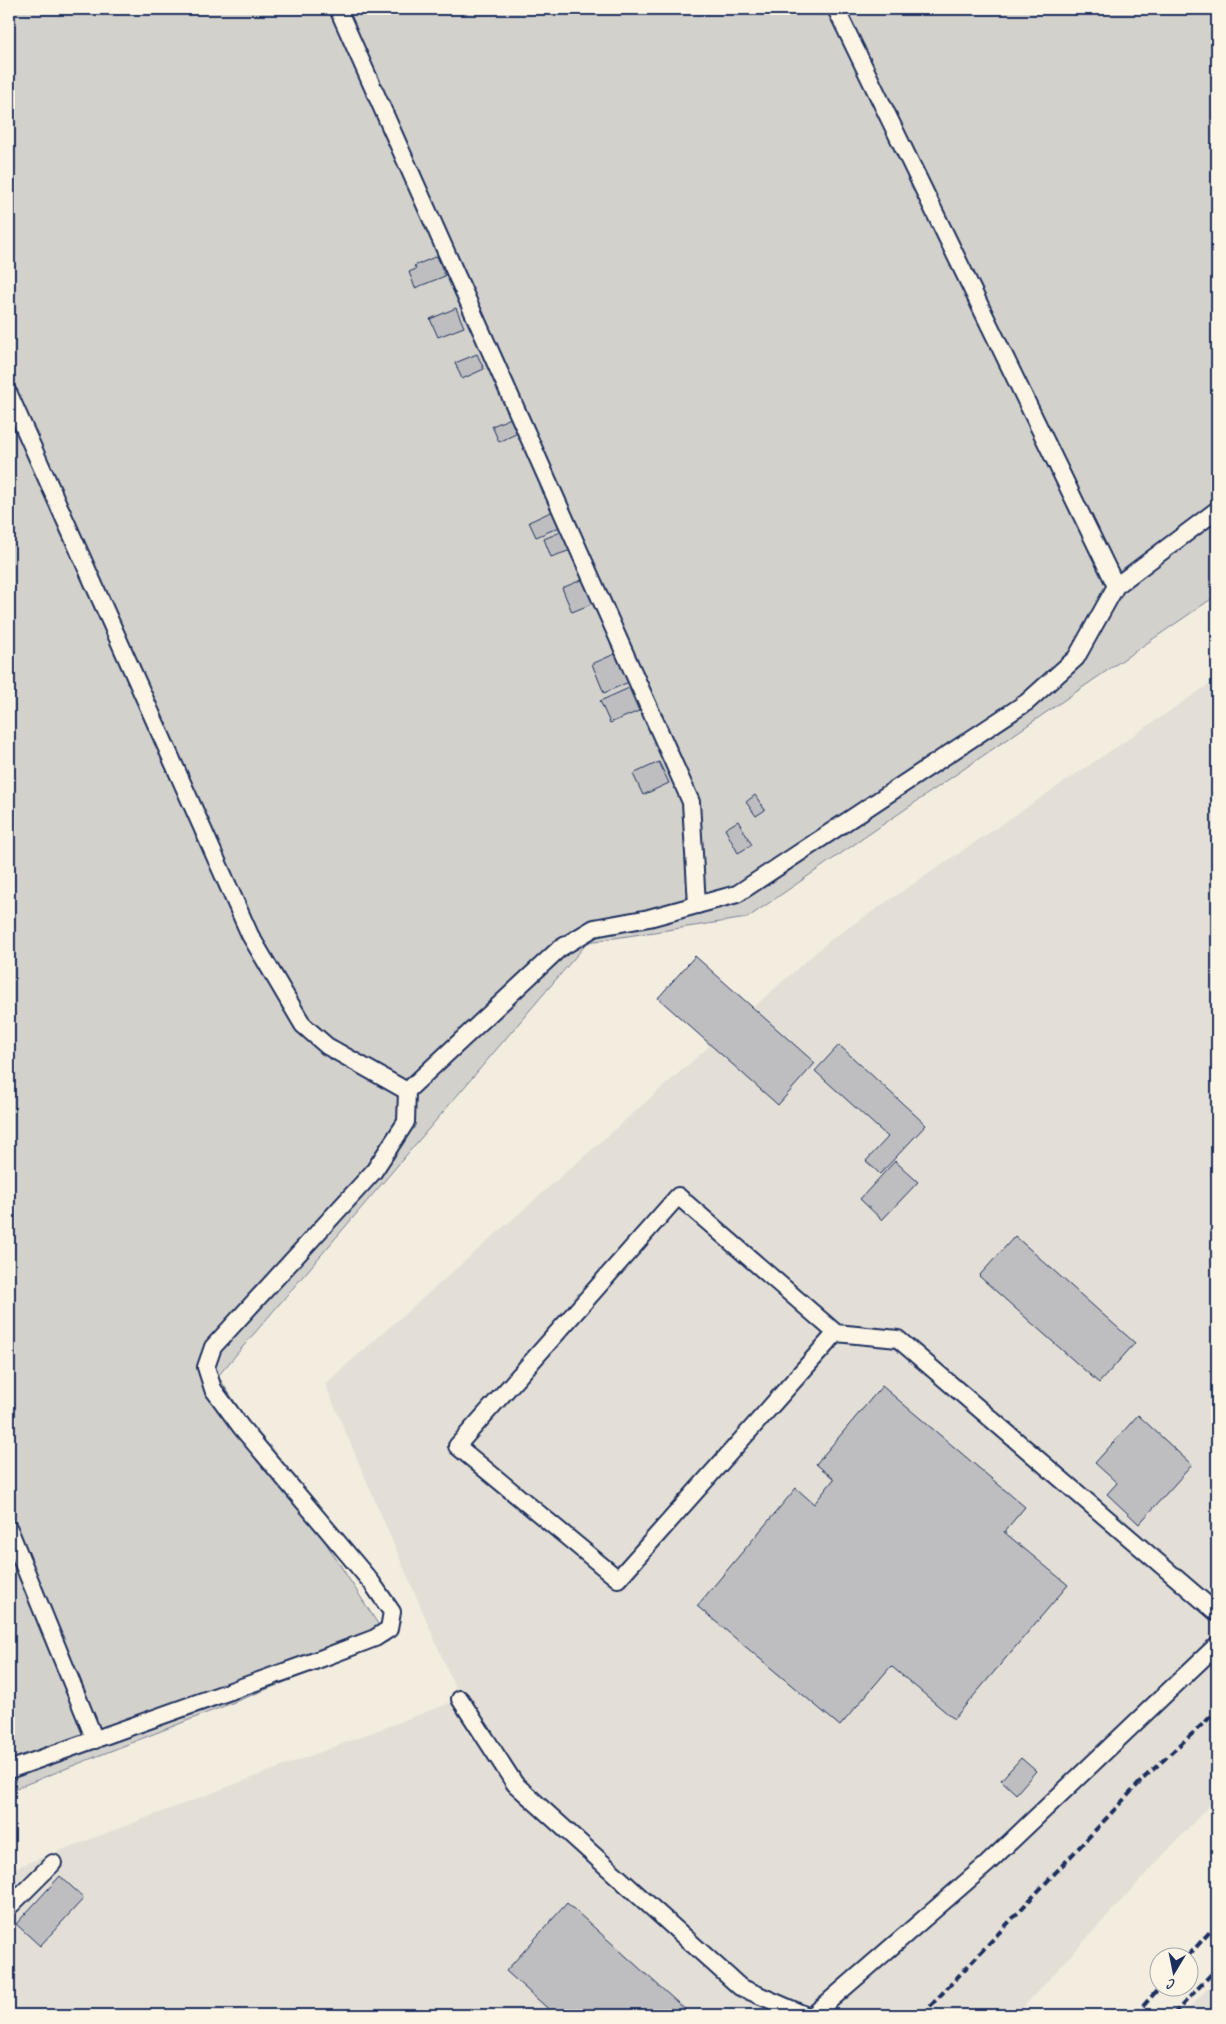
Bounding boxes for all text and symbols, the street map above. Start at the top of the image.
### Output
north arrow [1148,1946,1198,1996]
text: С [1165,1975,1177,1993]

